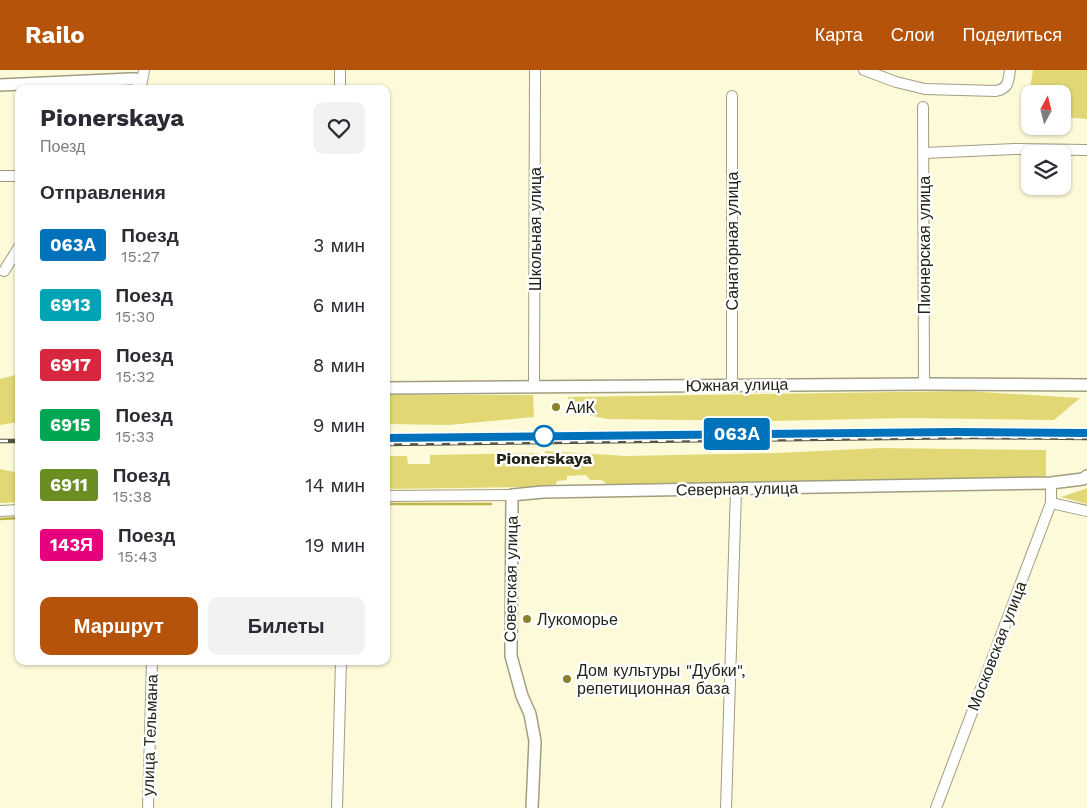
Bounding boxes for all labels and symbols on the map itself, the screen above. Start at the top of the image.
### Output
north arrow [1021,85,1071,135]
street label: Школьная улица [526,167,545,291]
street label: Санаторная улица [723,172,742,310]
street label: Пионерская улица [915,176,934,314]
street label: Южная улица [685,375,789,395]
place label: АиК [566,398,596,417]
marker: АиК [550,401,562,413]
line badge: 063А [702,418,772,450]
marker: Pionerskaya [533,425,555,447]
place label: Pionerskaya [496,449,593,468]
street label: Северная улица [676,478,798,500]
street label: Советская улица [500,515,522,642]
street label: Московская улица [964,578,1030,713]
place label: Лукоморье [537,610,618,629]
marker: Лукоморье [521,613,533,625]
place label: Дом культуры "Дубки", репетиционная база [577,661,746,698]
marker: Дом культуры "Дубки", репетиционная база [561,673,573,685]
street label: улица Тельмана [138,674,162,796]

